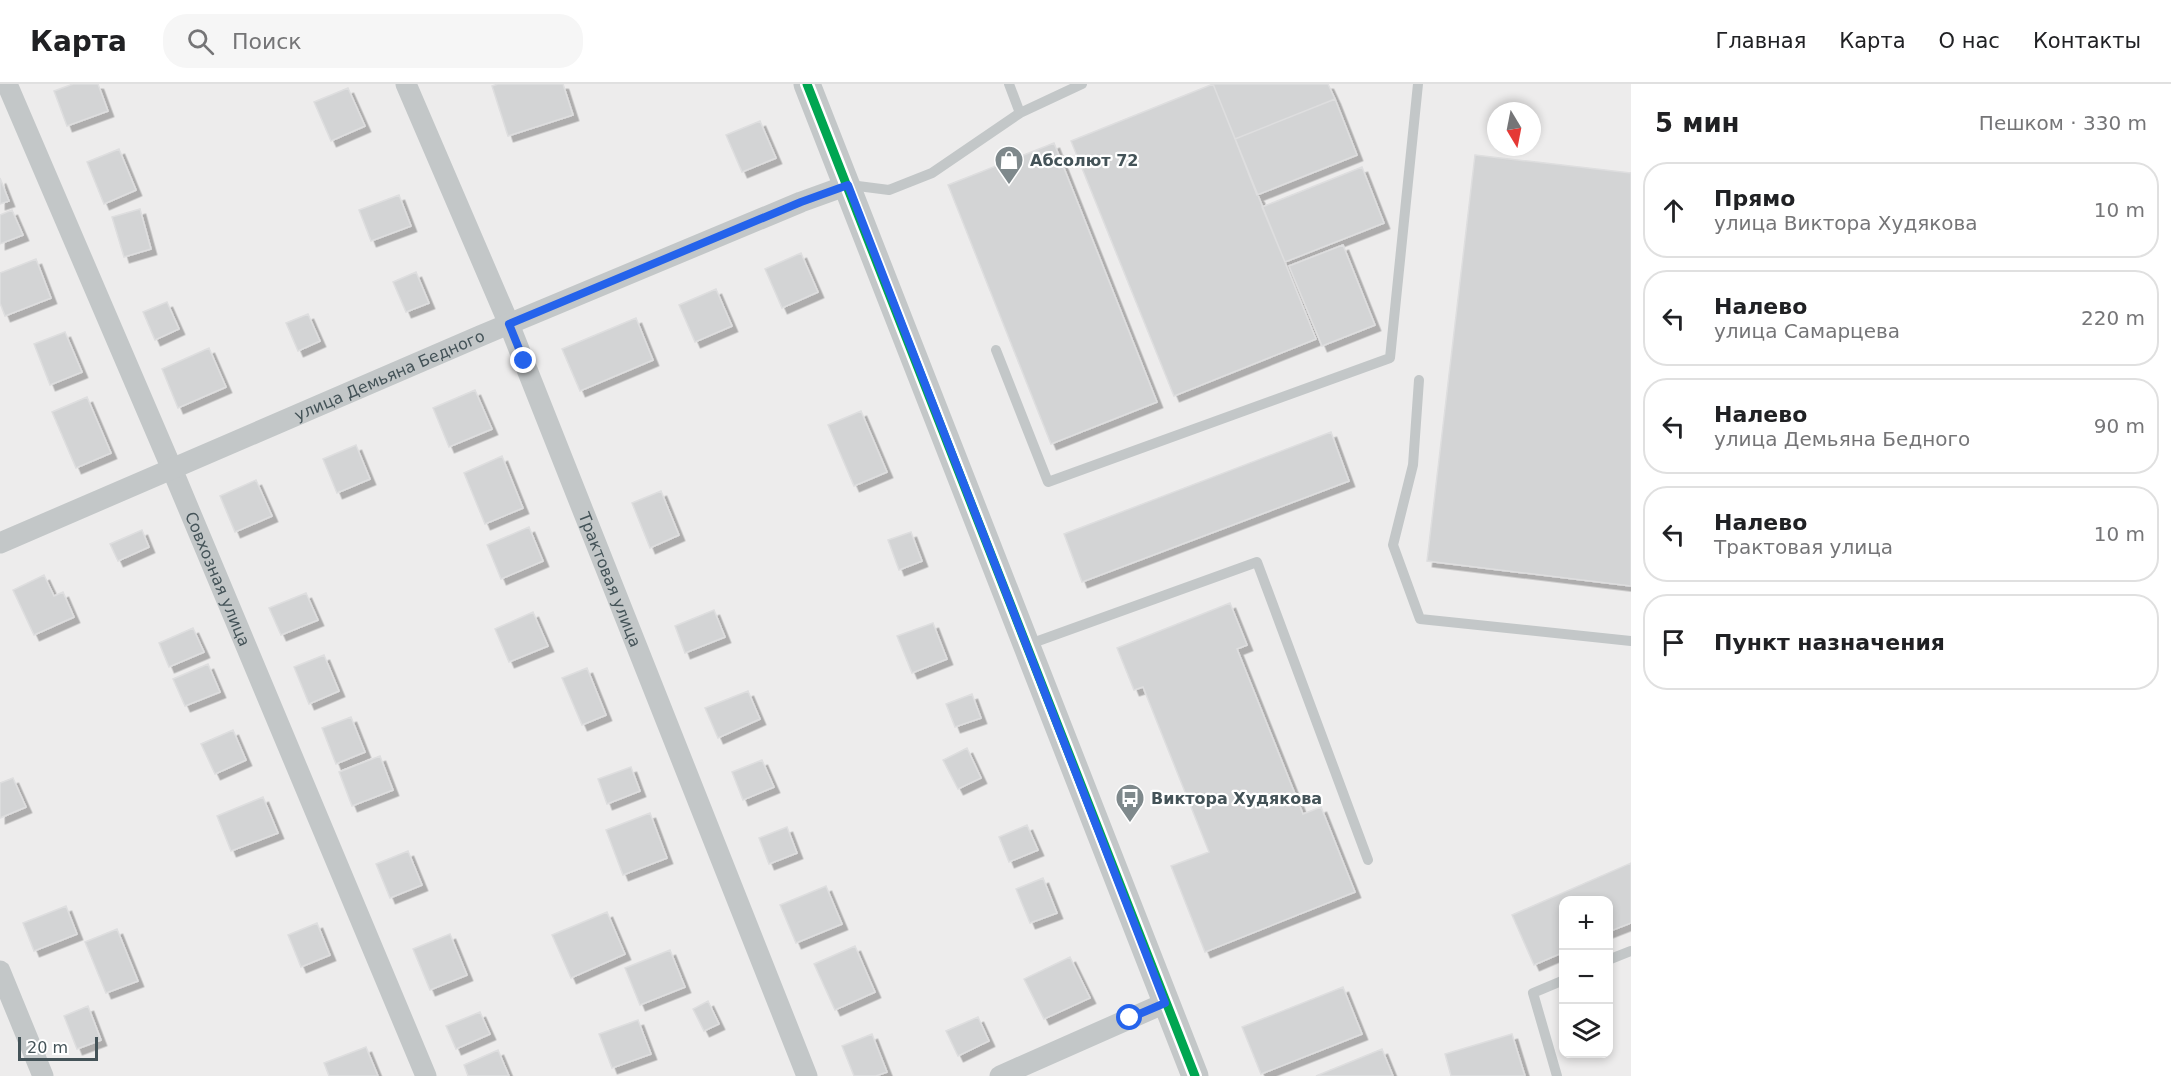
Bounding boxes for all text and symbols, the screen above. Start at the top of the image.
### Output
search box [163,14,583,68]
text: Карта [30,25,127,58]
icon: search [184,25,217,58]
text: Поиск [232,29,302,54]
text: Главная [1716,29,1806,53]
text: Карта [1839,29,1906,53]
text: О нас [1939,29,2000,53]
text: Контакты [2033,29,2141,53]
north arrow [1487,102,1541,156]
text: 5 мин [1655,108,1740,138]
text: Пешком · 330 m [1979,111,2147,135]
shop icon: Абсолют 72 [993,144,1025,186]
place label: Абсолют 72 [1030,151,1138,170]
text: Прямо [1714,186,1795,211]
icon: ahead [1657,194,1690,227]
text: 10 m [2094,198,2145,222]
text: улица Виктора Худякова [1714,211,1978,235]
text: Налево [1714,294,1807,319]
icon: left [1657,302,1690,335]
text: 220 m [2081,306,2145,330]
text: улица Самарцева [1714,319,1900,343]
street label: улица Демьяна Бедного [292,326,487,425]
route end [510,347,536,373]
text: Налево [1714,402,1807,427]
icon: left [1657,410,1690,443]
text: 90 m [2094,414,2145,438]
text: улица Демьяна Бедного [1714,427,1970,451]
street label: Совхозная улица [181,509,254,649]
street label: Трактовая улица [574,509,645,650]
text: Налево [1714,510,1807,535]
icon: left [1657,518,1690,551]
text: 10 m [2094,522,2145,546]
text: Трактовая улица [1714,535,1893,559]
icon: arrive [1657,626,1690,659]
text: Пункт назначения [1714,630,1945,655]
bus stop icon: Виктора Худякова [1114,782,1146,824]
place label: Виктора Худякова [1151,789,1322,808]
map controls [1559,896,1613,1058]
button: + [1559,896,1613,950]
button: − [1559,950,1613,1004]
route start [1116,1004,1142,1030]
button: layers [1559,1004,1613,1058]
scale bar [18,1034,98,1062]
text: 20 m [27,1038,68,1057]

